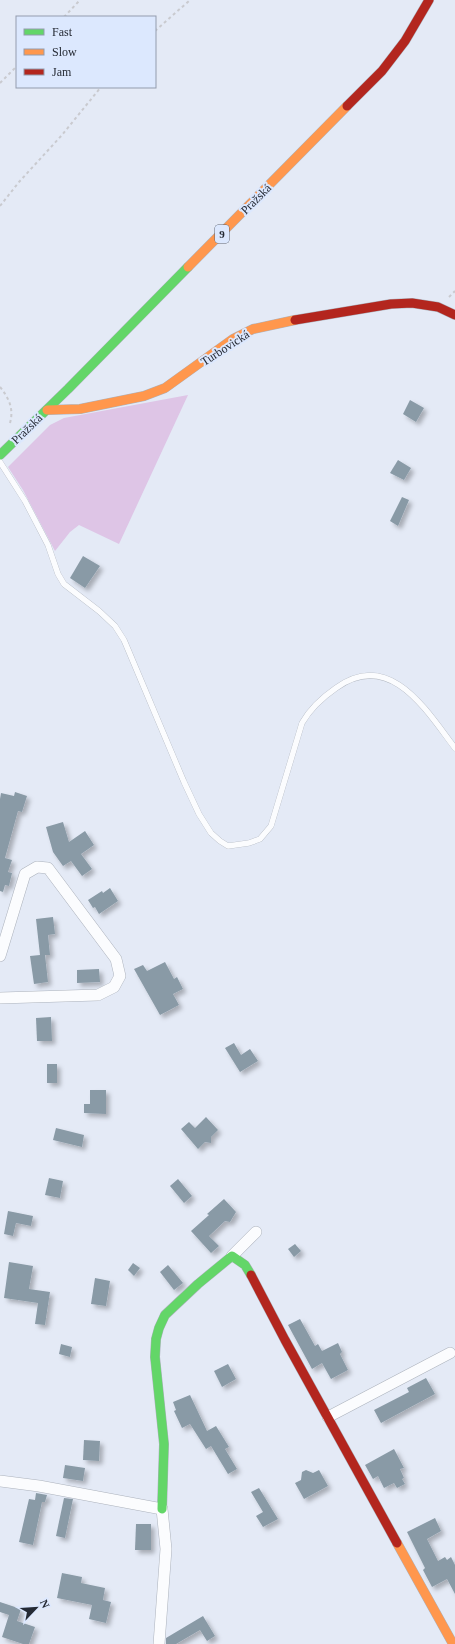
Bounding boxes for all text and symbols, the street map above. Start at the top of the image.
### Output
legend [16,16,156,88]
text: Fast [52,25,73,39]
text: Slow [52,45,77,59]
text: Jam [52,65,72,79]
street label: Pražská [238,180,275,217]
road number: 9 [215,225,229,243]
street label: Turbovická [198,327,252,369]
street label: Pražská [9,411,46,447]
north arrow [16,1588,56,1628]
text: N [38,1598,52,1610]

